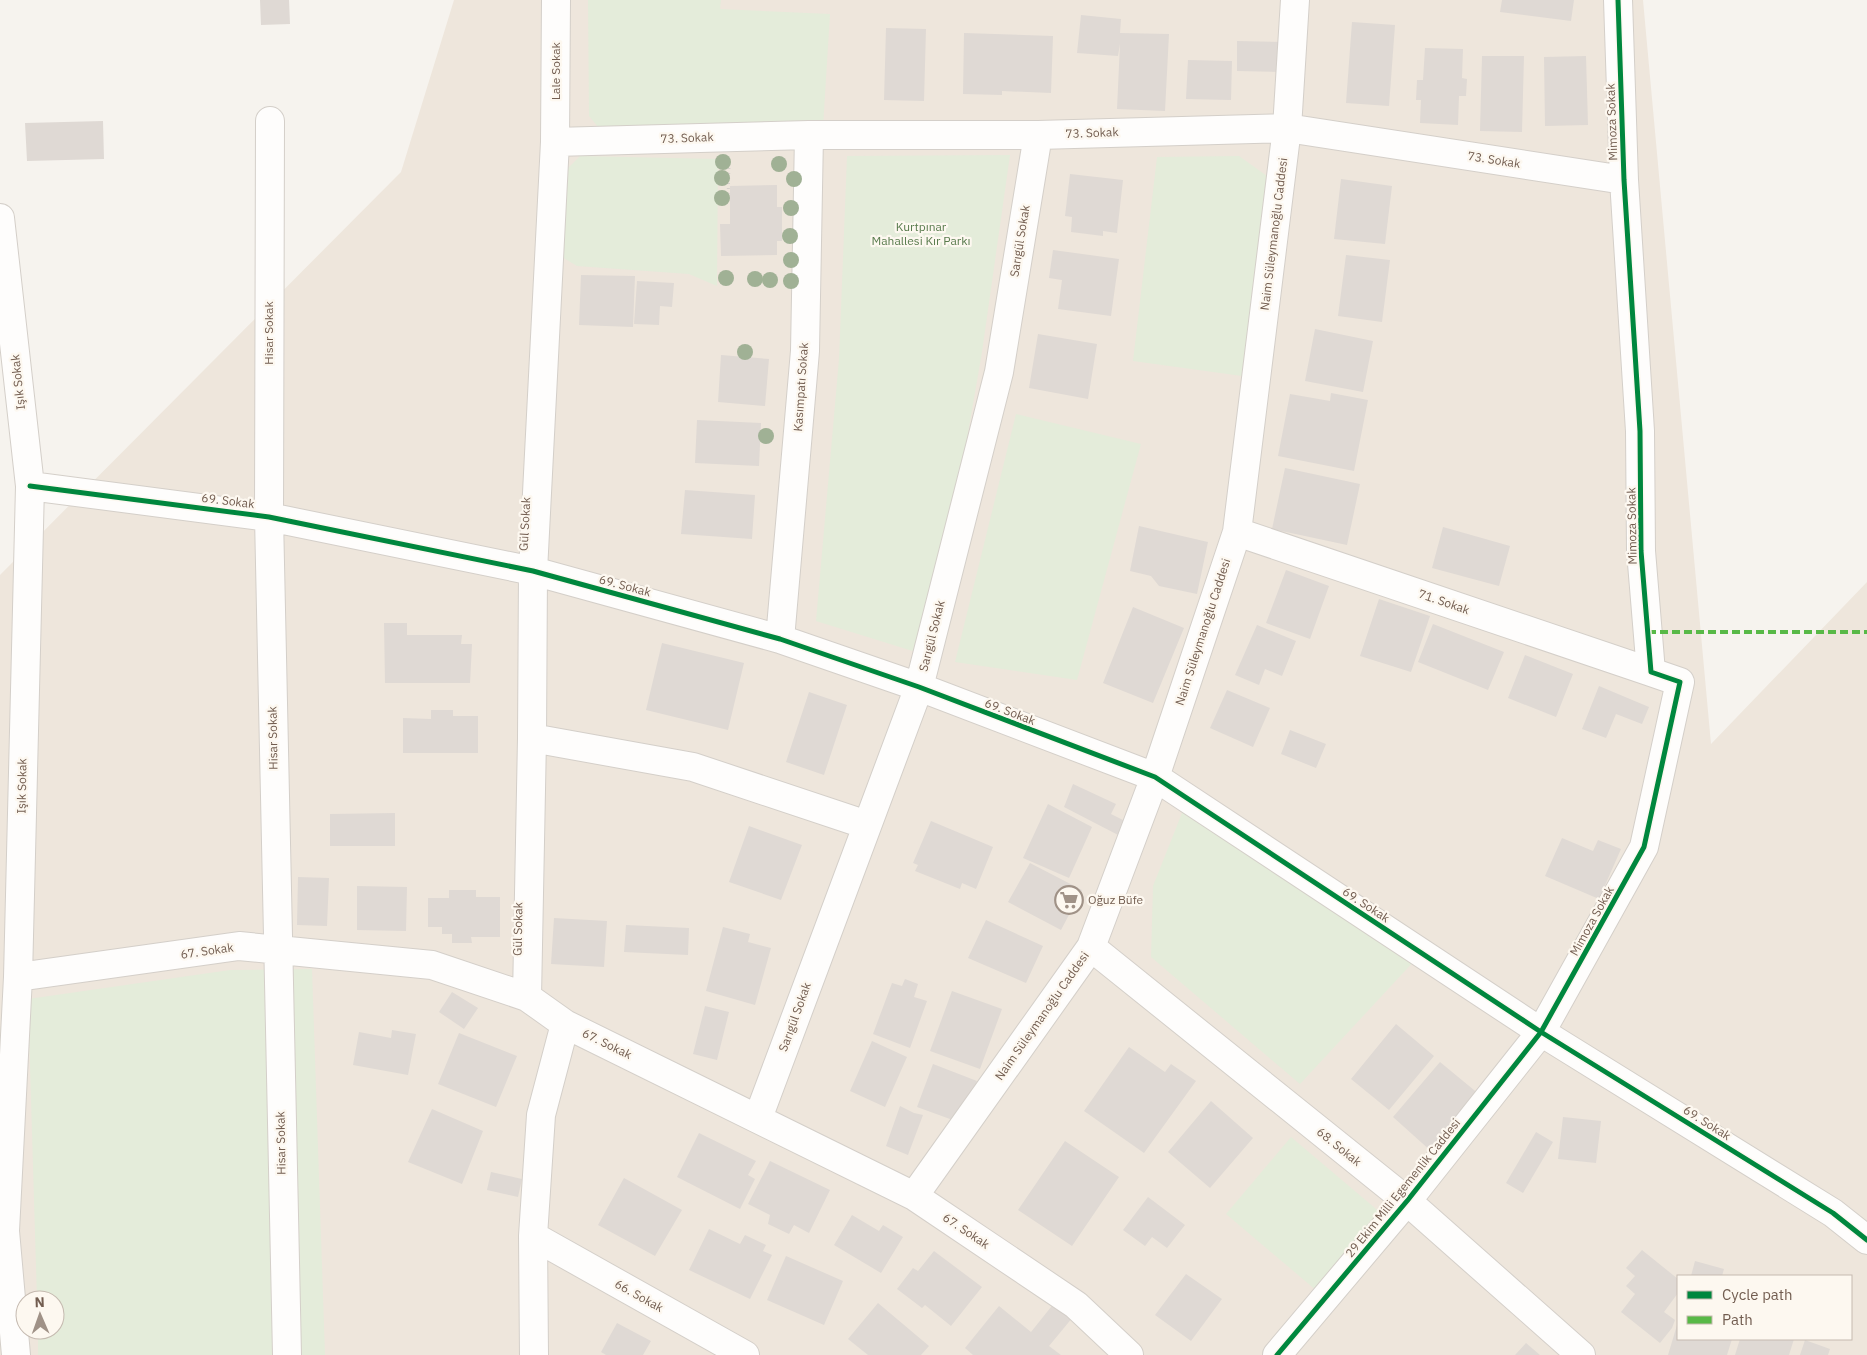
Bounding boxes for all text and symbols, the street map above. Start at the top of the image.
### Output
street label: Lale Sokak [548,41,563,100]
street label: Mimoza Sokak [1603,82,1620,161]
street label: 73. Sokak [1065,124,1119,141]
street label: 73. Sokak [660,129,714,146]
street label: 73. Sokak [1467,148,1522,171]
street label: Naim Süleymanoğlu Caddesi [1257,157,1290,311]
street label: Sarıgül Sokak [1006,203,1033,278]
park label: Kurtpınar Mahallesi Kır Parkı [871,219,971,248]
street label: Hisar Sokak [261,300,276,365]
street label: Kasımpatı Sokak [790,341,811,432]
street label: Işık Sokak [7,353,28,410]
street label: Mimoza Sokak [1623,487,1640,565]
street label: 69. Sokak [201,490,256,511]
street label: Gül Sokak [516,496,533,551]
street label: Naim Süleymanoğlu Caddesi [1172,556,1233,707]
street label: 69. Sokak [598,571,653,600]
street label: 71. Sokak [1417,586,1472,617]
street label: Sarıgül Sokak [915,598,948,673]
street label: 69. Sokak [983,695,1038,728]
street label: Hisar Sokak [264,705,281,770]
street label: Işık Sokak [14,757,29,814]
street label: Mimoza Sokak [1566,883,1617,958]
street label: 69. Sokak [1340,884,1393,926]
supermarket icon: Oğuz Büfe [1054,885,1084,915]
place label: Oğuz Büfe [1088,892,1144,907]
street label: Gül Sokak [510,901,525,956]
street label: 67. Sokak [180,939,235,962]
street label: Naim Süleymanoğlu Caddesi [991,948,1092,1083]
street label: Sarıgül Sokak [775,979,814,1054]
street label: 67. Sokak [580,1025,635,1062]
street label: 69. Sokak [1681,1102,1734,1143]
street label: Hisar Sokak [272,1110,289,1175]
street label: 29 Ekim Milli Egemenlik Caddesi [1342,1115,1463,1260]
street label: 68. Sokak [1314,1124,1365,1170]
street label: 67. Sokak [940,1209,993,1252]
legend [1677,1275,1852,1340]
street label: 66. Sokak [612,1276,667,1315]
text: Cycle path [1722,1285,1793,1304]
north arrow [15,1290,65,1340]
text: N [34,1293,45,1311]
text: Path [1722,1310,1753,1329]

